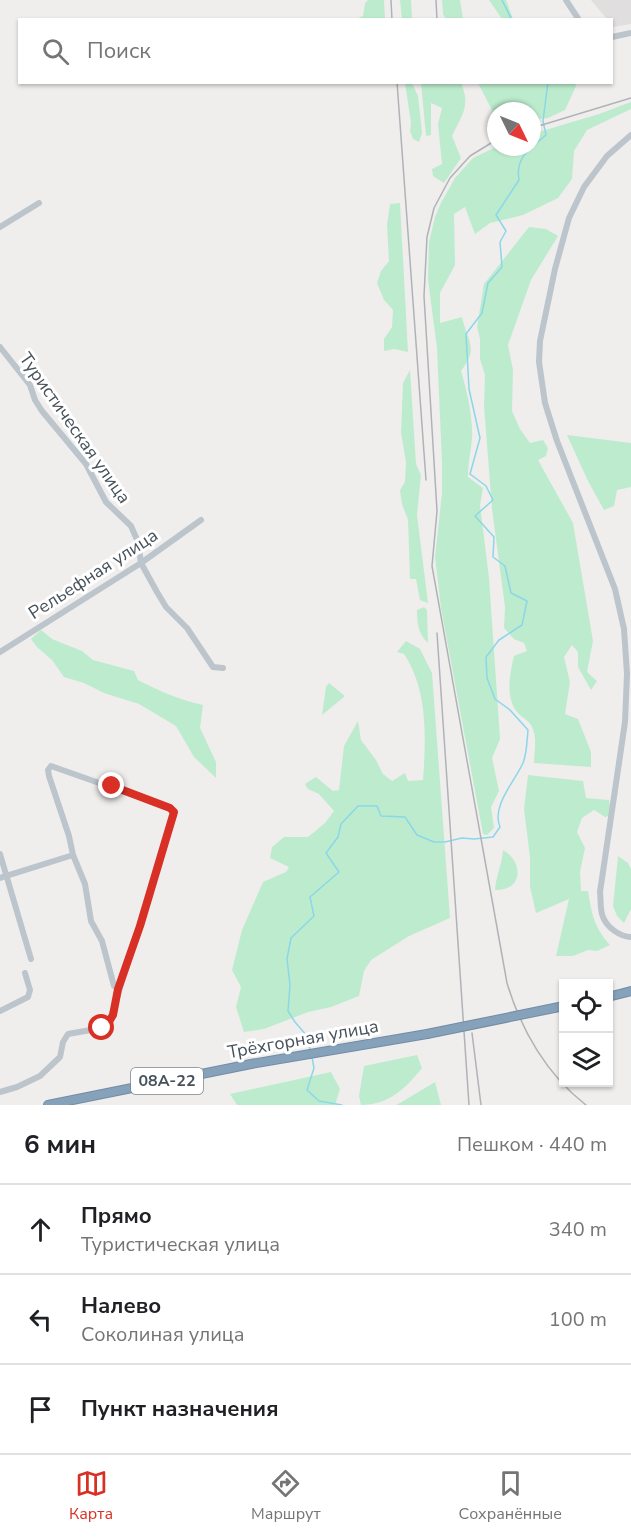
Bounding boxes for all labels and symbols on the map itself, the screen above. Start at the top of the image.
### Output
north arrow [487,102,541,156]
street label: Туристическая улица [14,348,136,508]
street label: Рельефная улица [24,523,162,625]
route end [98,772,124,798]
route start [88,1014,114,1040]
street label: Трёхгорная улица [226,1014,380,1064]
road number: 08А-22 [131,1068,203,1094]

